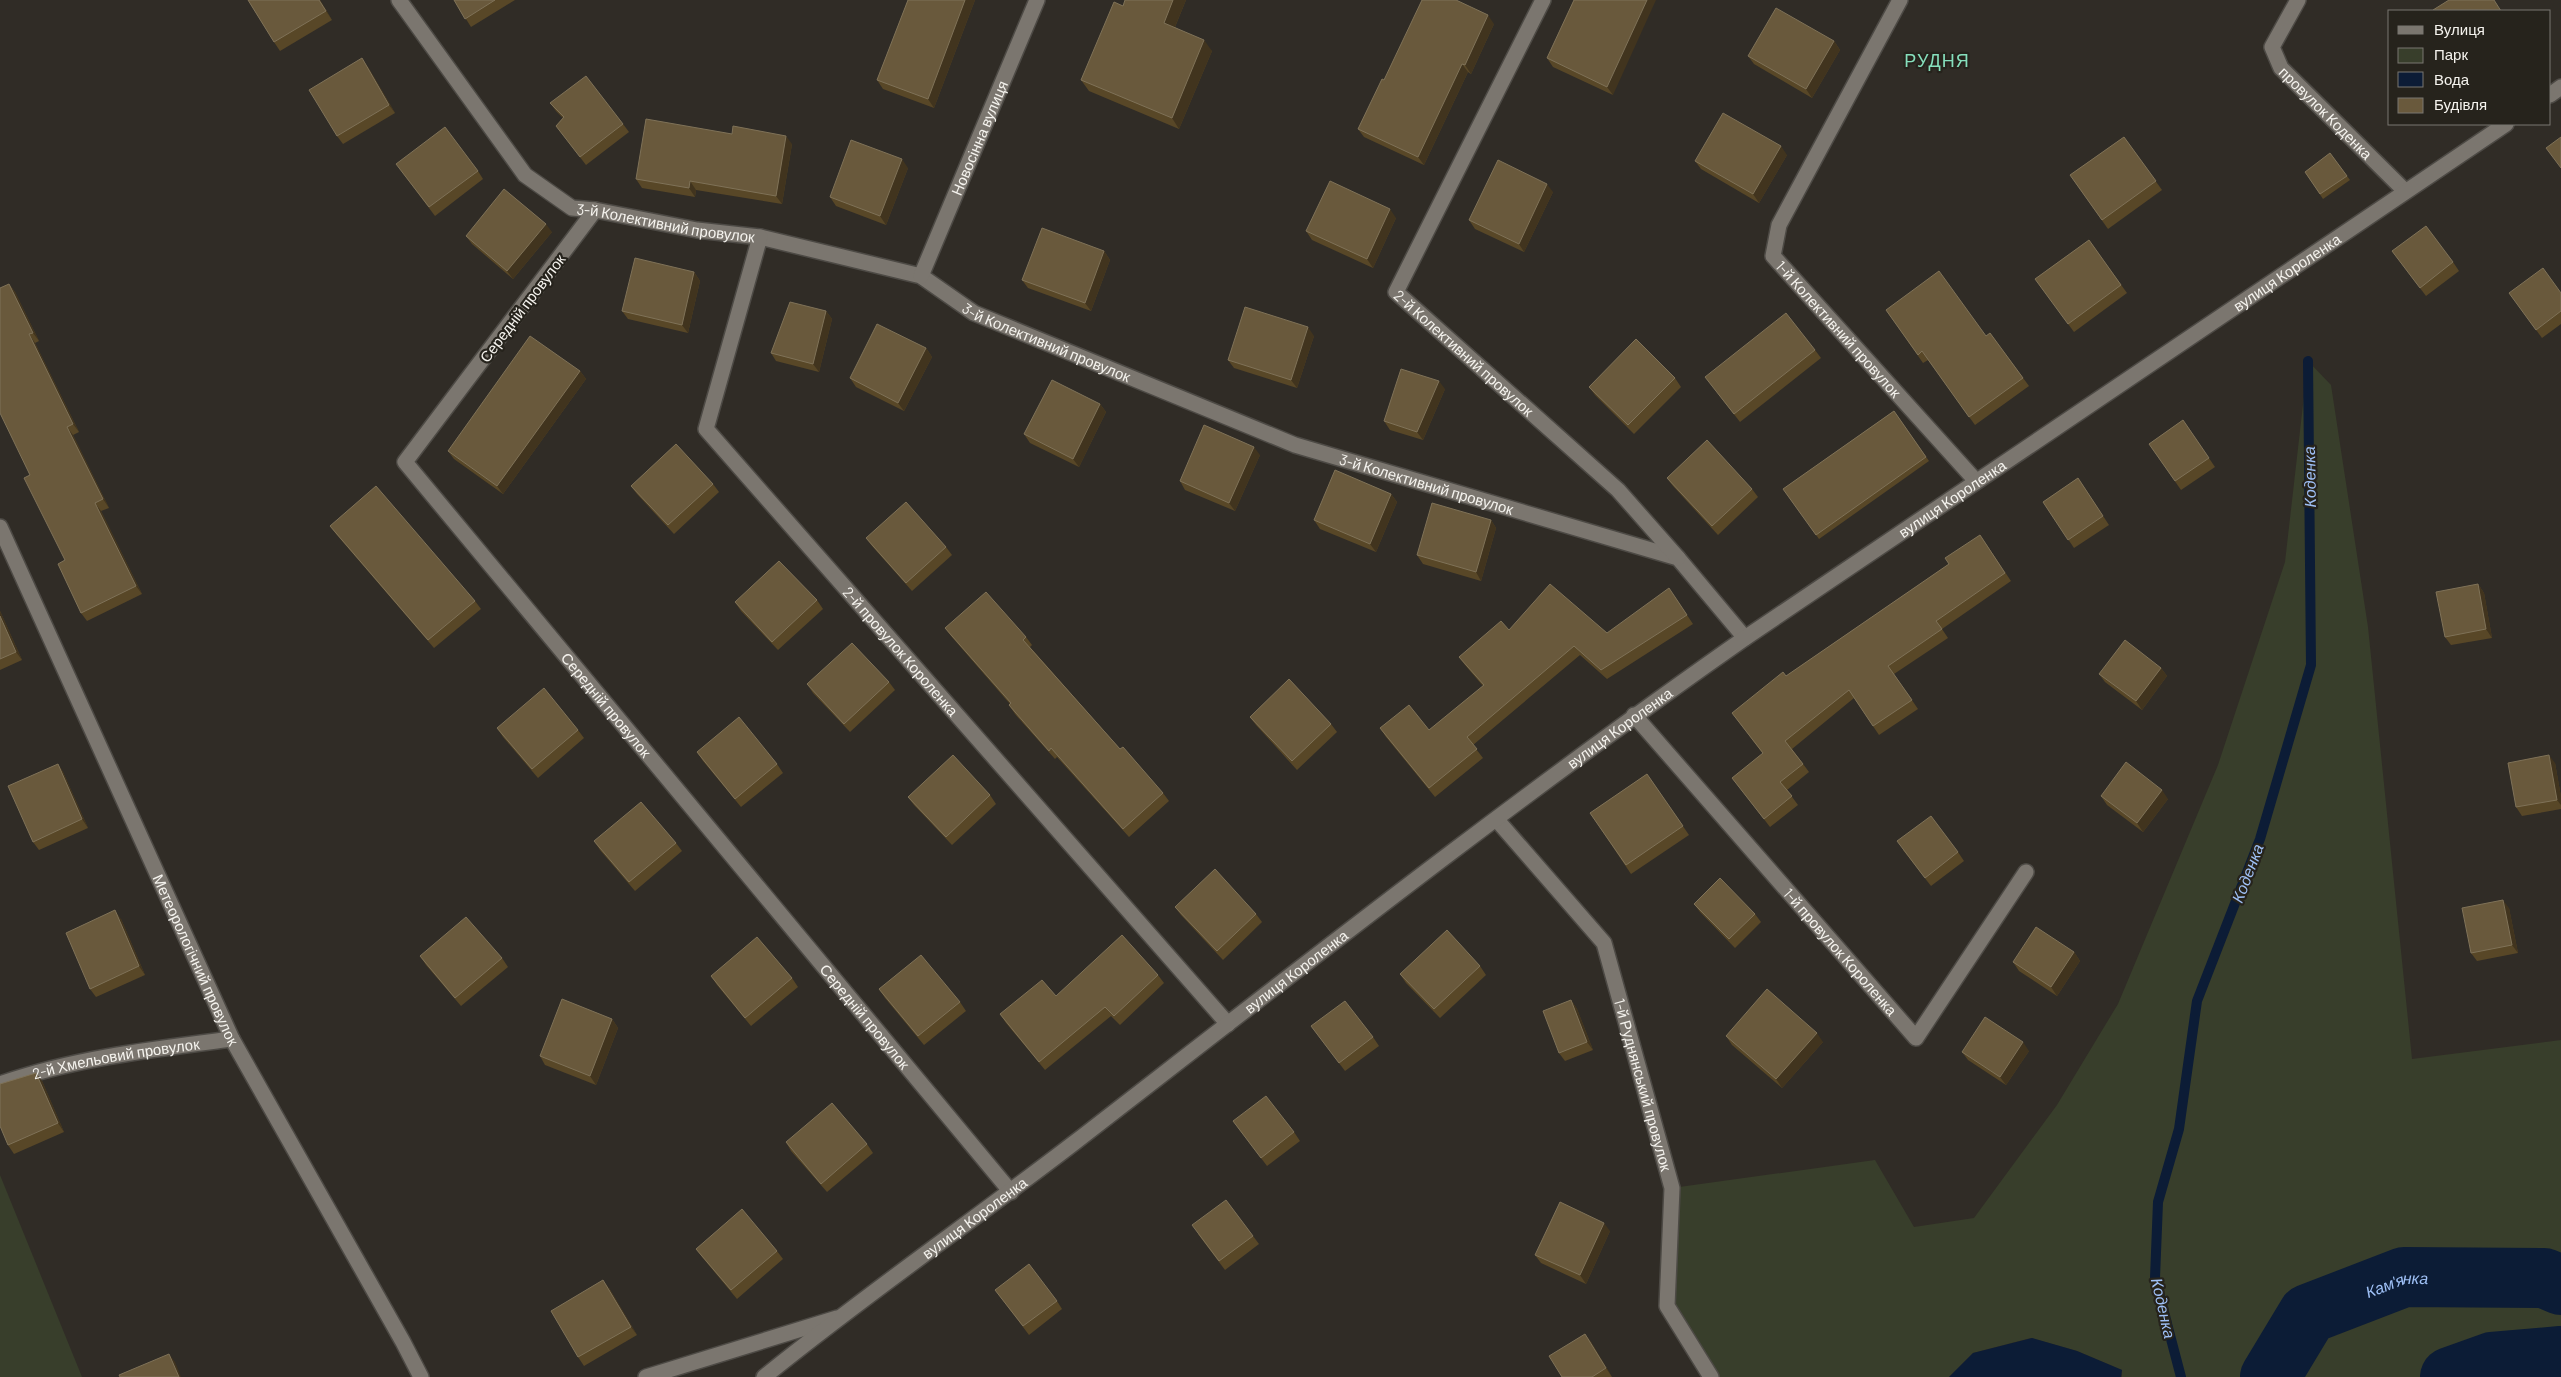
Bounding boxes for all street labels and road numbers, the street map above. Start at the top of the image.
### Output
street label: провулок Коденка [2276,63,2377,163]
street label: Новосінна вулиця [947,78,1011,198]
street label: 3-й Колективний провулок [576,199,756,245]
street label: вулиця Короленка [2230,229,2344,315]
street label: Середній провулок [475,250,569,366]
street label: 1-й Колективний провулок [1772,257,1905,401]
street label: 2-й Колективний провулок [1391,286,1538,420]
street label: 3-й Колективний провулок [959,299,1134,386]
street label: 3-й Колективний провулок [1337,450,1516,518]
street label: вулиця Короленка [1895,455,2010,541]
street label: 2-й провулок Короленка [839,583,963,720]
street label: Середній провулок [558,649,655,761]
street label: вулиця Короленка [1563,683,1676,772]
street label: Метеорологічний провулок [150,871,243,1049]
street label: 1-й провулок Короленка [1780,884,1901,1019]
street label: вулиця Короленка [1241,925,1352,1017]
street label: Середній провулок [816,960,914,1073]
street label: 1-й Руднянський провулок [1611,996,1676,1173]
street label: 2-й Хмельовий провулок [30,1034,201,1082]
street label: вулиця Короленка [918,1173,1031,1262]

